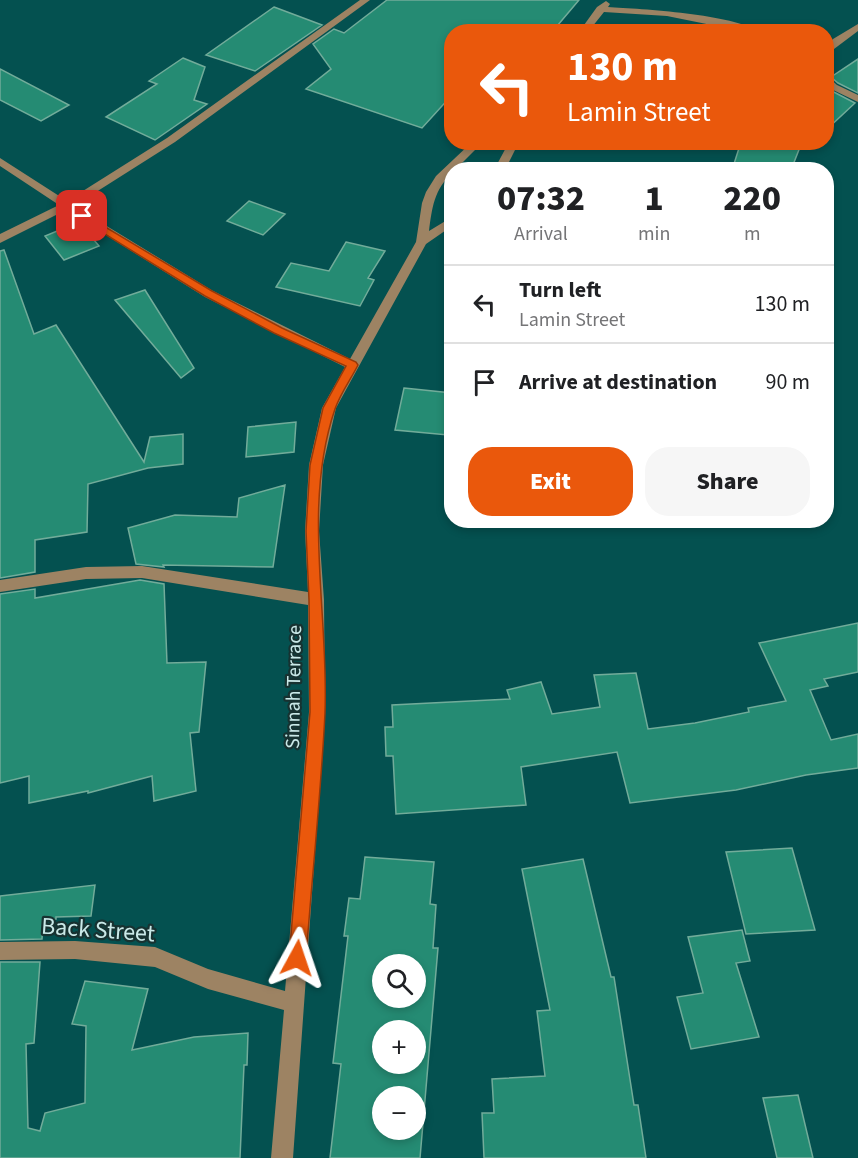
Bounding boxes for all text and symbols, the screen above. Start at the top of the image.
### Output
text: 130 m [567,37,678,97]
icon: left [468,48,546,126]
text: Lamin Street [567,93,711,132]
text: 07:32 [497,173,585,224]
text: 1 [645,173,664,224]
text: 220 [723,173,781,224]
pin [56,190,107,241]
icon: arrive [65,199,98,232]
text: Arrival [514,220,568,248]
text: min [638,220,670,248]
text: m [744,220,760,248]
text: Turn left [519,274,601,306]
icon: left [468,288,501,321]
text: 130 m [755,288,810,320]
text: Lamin Street [519,306,625,334]
icon: arrive [468,366,501,399]
text: Arrive at destination [519,366,717,398]
text: 90 m [765,366,810,398]
button: Exit [468,447,633,516]
button: Share [645,447,810,516]
street label: Sinnah Terrace [279,625,309,749]
street label: Back Street [40,909,156,951]
position arrow [265,926,329,990]
map controls [372,954,426,1140]
button: search [372,954,426,1008]
button: + [372,1020,426,1074]
button: − [372,1086,426,1140]

